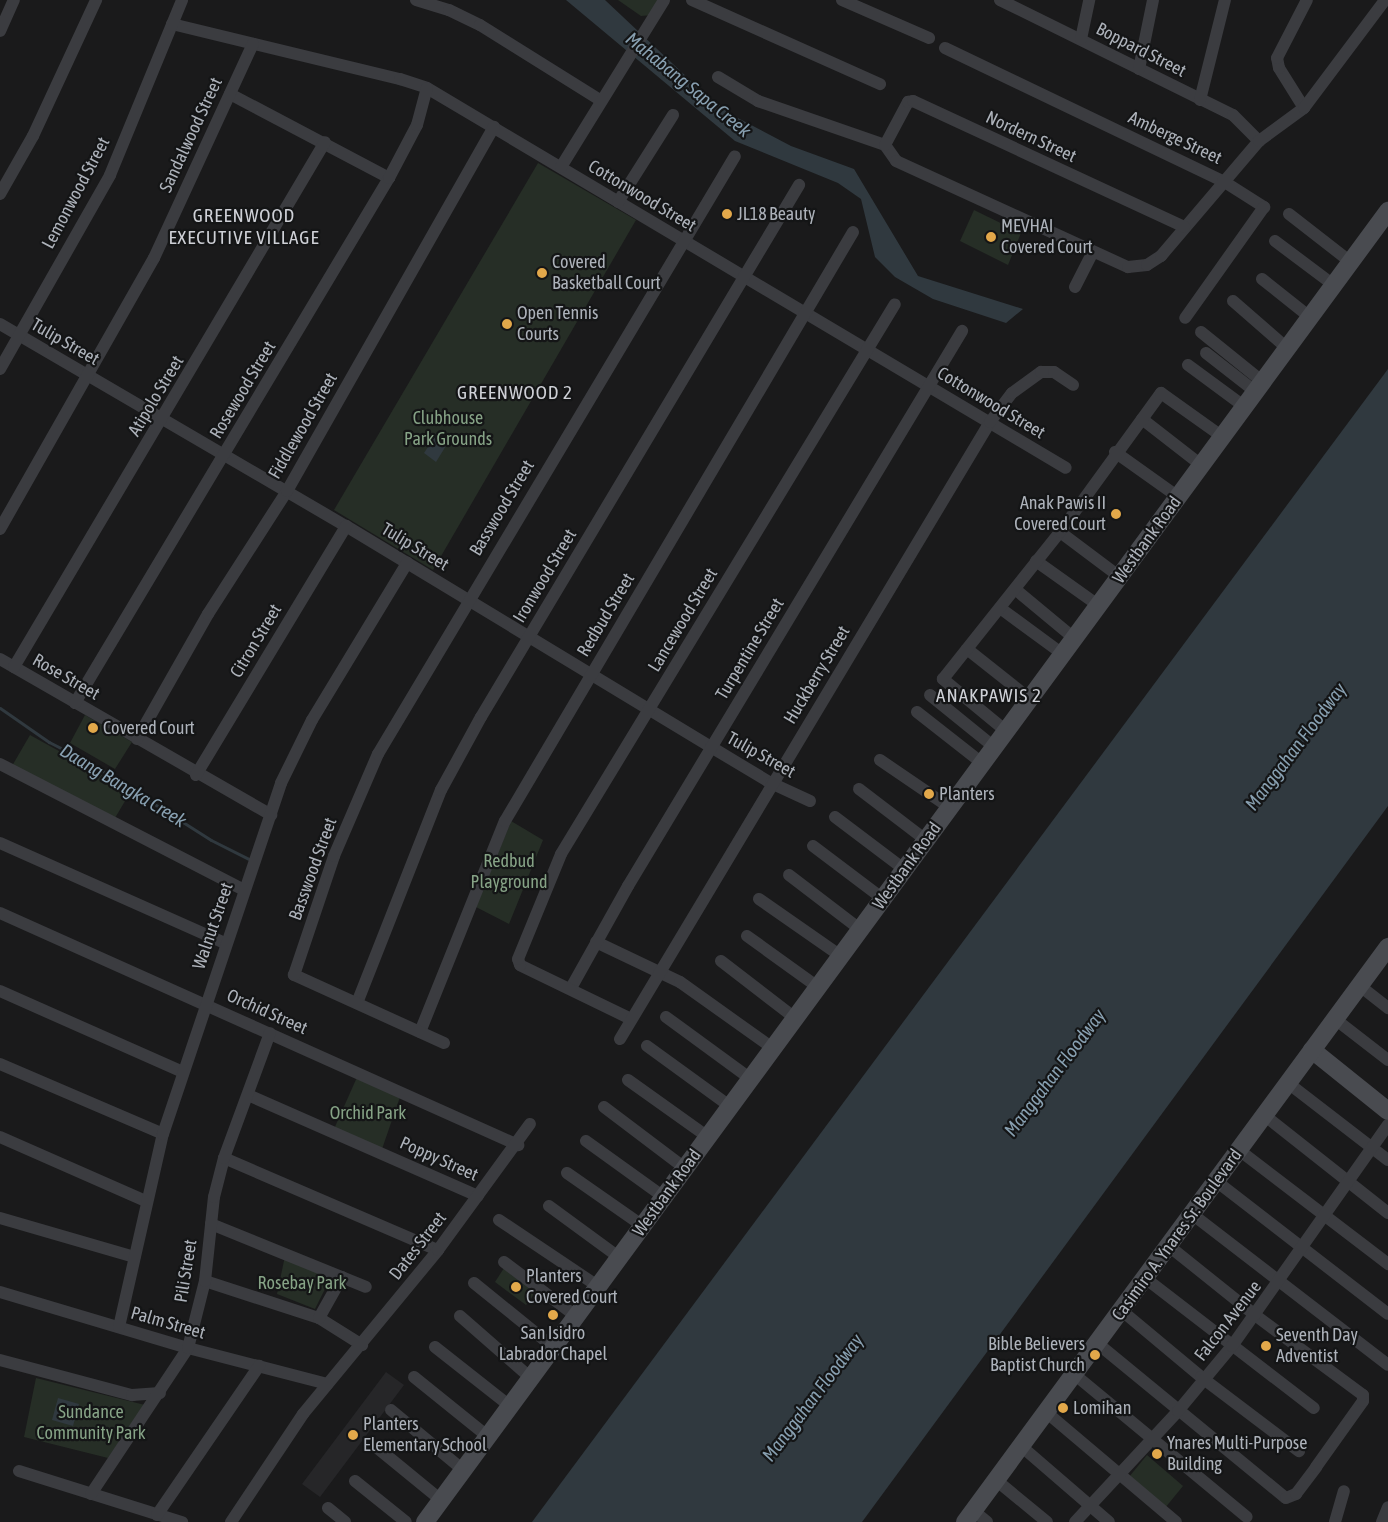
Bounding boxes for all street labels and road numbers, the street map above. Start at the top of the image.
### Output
street label: Boppard Street [1092,18,1190,82]
street label: Sandalwood Street [155,74,227,196]
street label: Nordern Street [982,107,1080,167]
street label: Amberge Street [1125,107,1225,169]
street label: Lemonwood Street [38,134,114,252]
street label: Cottonwood Street [584,155,700,237]
street label: Tulip Street [27,314,103,370]
street label: Rosewood Street [205,337,281,443]
street label: Atipolo Street [124,352,188,440]
street label: Cottonwood Street [933,362,1049,444]
street label: Fiddlewood Street [264,369,342,483]
street label: Basswood Street [465,456,539,560]
street label: Westbank Road [1108,492,1186,588]
street label: Tulip Street [377,518,453,576]
street label: Ironwood Street [509,525,581,627]
street label: Lancewood Street [644,564,722,676]
street label: Redbud Street [573,569,639,661]
street label: Turpentine Street [711,594,789,704]
street label: Citron Street [226,600,286,682]
street label: Huckberry Street [779,622,855,728]
street label: Rose Street [29,649,103,705]
street label: Tulip Street [723,727,799,783]
street label: Basswood Street [284,815,342,923]
street label: Westbank Road [868,818,946,914]
street label: Walnut Street [188,880,238,972]
street label: Orchid Street [223,985,311,1039]
street label: Poppy Street [397,1132,481,1186]
street label: Westbank Road [628,1145,706,1241]
street label: Casimiro A. Ynares Sr. Boulevard [1107,1145,1247,1325]
street label: Dates Street [385,1208,451,1284]
street label: Pili Street [170,1238,202,1304]
street label: Falcon Avenue [1190,1277,1266,1365]
street label: Palm Street [128,1302,208,1344]

